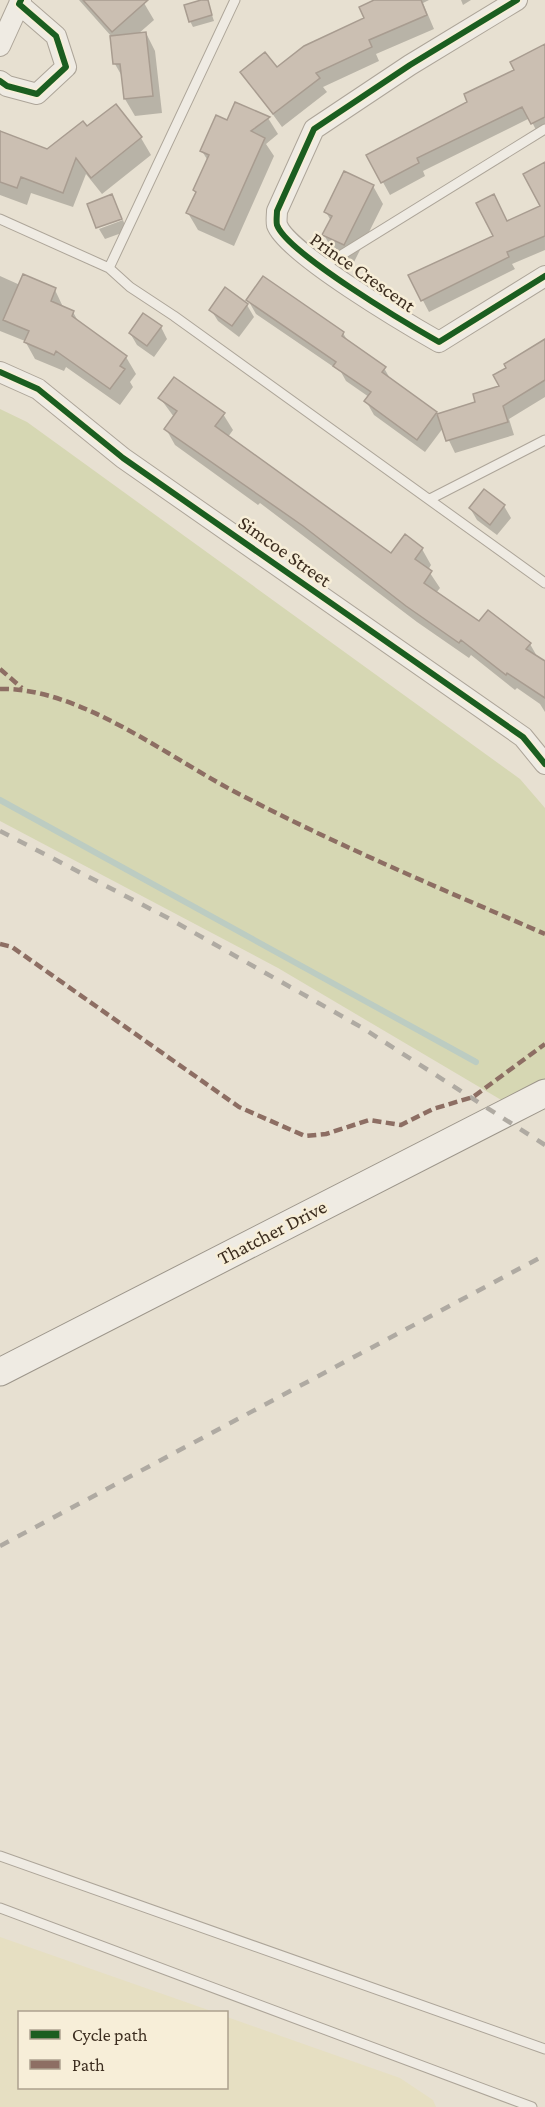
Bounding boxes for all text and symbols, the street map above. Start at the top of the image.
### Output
street label: Prince Crescent [306,228,420,317]
street label: Simcoe Street [234,511,336,591]
street label: Thatcher Drive [214,1195,330,1269]
legend [18,2011,228,2089]
text: Cycle path [72,2025,148,2045]
text: Path [72,2055,105,2075]

